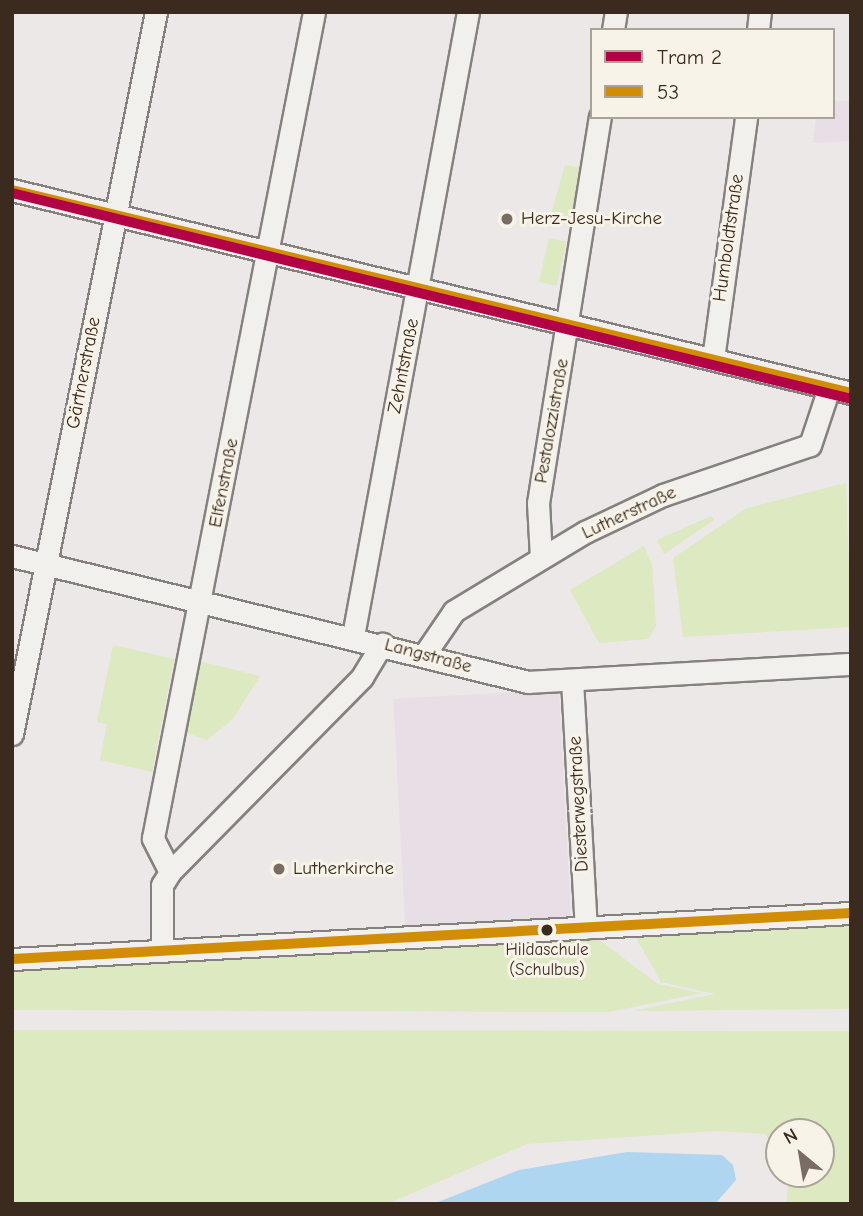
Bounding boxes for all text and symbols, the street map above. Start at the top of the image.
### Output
legend [590,28,835,119]
text: Tram 2 [657,45,722,69]
text: 53 [657,80,679,104]
street label: Humboldtstraße [709,173,749,303]
place label: Herz-Jesu-Kirche [521,208,662,230]
marker: Herz-Jesu-Kirche [499,211,515,227]
street label: Gärtnerstraße [62,315,106,431]
street label: Zehntstraße [384,316,424,416]
street label: Pestalozzistraße [530,357,574,485]
street label: Elfenstraße [204,436,244,530]
street label: Lutherstraße [578,481,680,545]
street label: Langstraße [382,633,474,679]
street label: Diesterwegstraße [564,735,594,873]
place label: Lutherkirche [293,858,394,880]
marker: Lutherkirche [271,861,287,877]
marker: Hildaschule (Schulbus) [540,923,554,937]
place label: Hildaschule (Schulbus) [506,940,588,980]
north arrow [765,1118,835,1188]
text: N [780,1124,801,1149]

